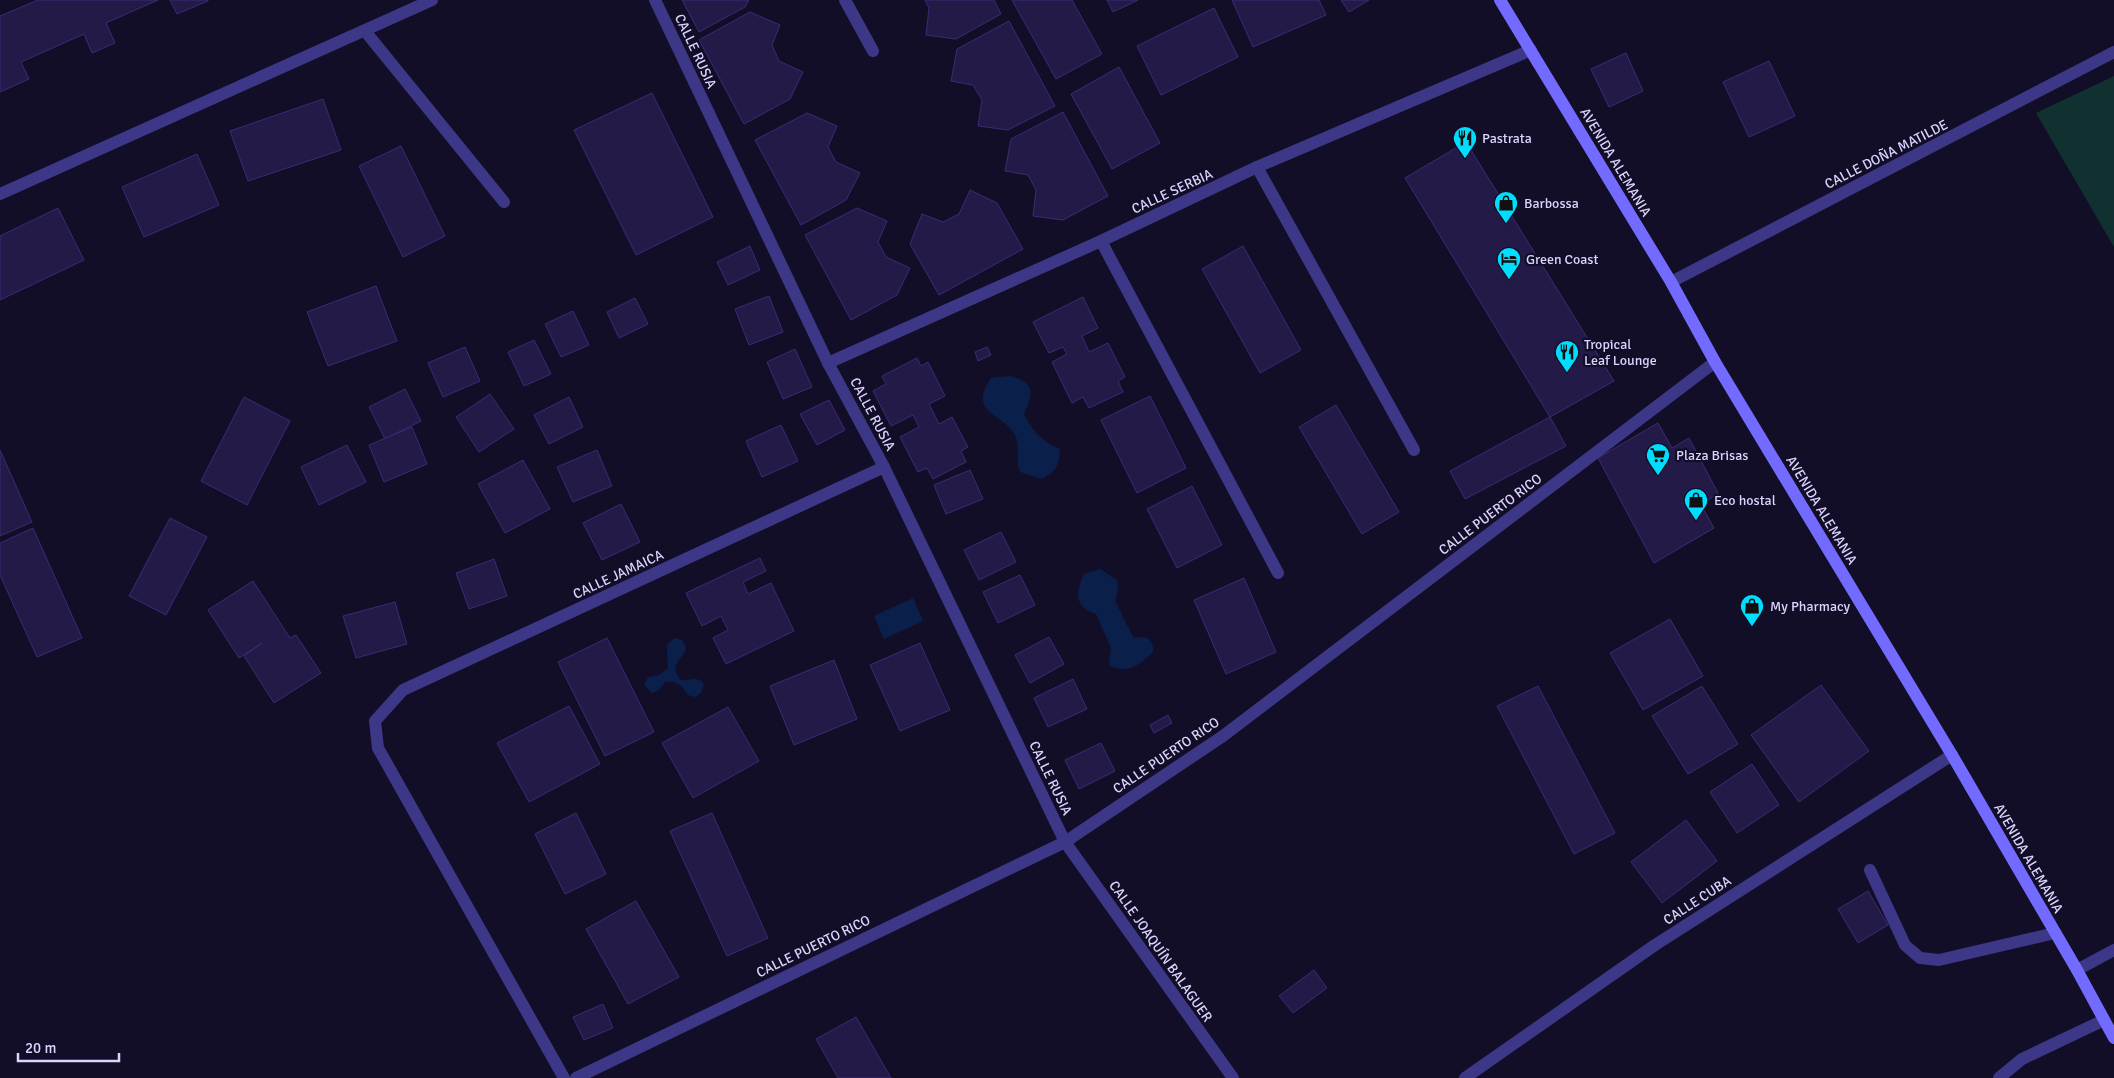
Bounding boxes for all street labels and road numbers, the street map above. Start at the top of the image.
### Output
street label: CALLE RUSIA [671,11,720,92]
street label: AVENIDA ALEMANIA [1576,105,1655,220]
street label: CALLE DOÑA MATILDE [1822,116,1951,193]
street label: CALLE SERBIA [1129,165,1216,218]
street label: CALLE RUSIA [846,375,899,454]
street label: AVENIDA ALEMANIA [1782,453,1861,568]
street label: CALLE PUERTO RICO [1435,470,1545,559]
street label: CALLE JAMAICA [570,546,667,603]
street label: CALLE PUERTO RICO [1110,714,1223,797]
street label: CALLE RUSIA [1025,738,1076,818]
street label: AVENIDA ALEMANIA [1990,800,2067,916]
street label: CALLE CUBA [1660,872,1735,929]
street label: CALLE JOAQUÍN BALAGUER [1105,877,1216,1025]
street label: CALLE PUERTO RICO [753,911,873,981]

